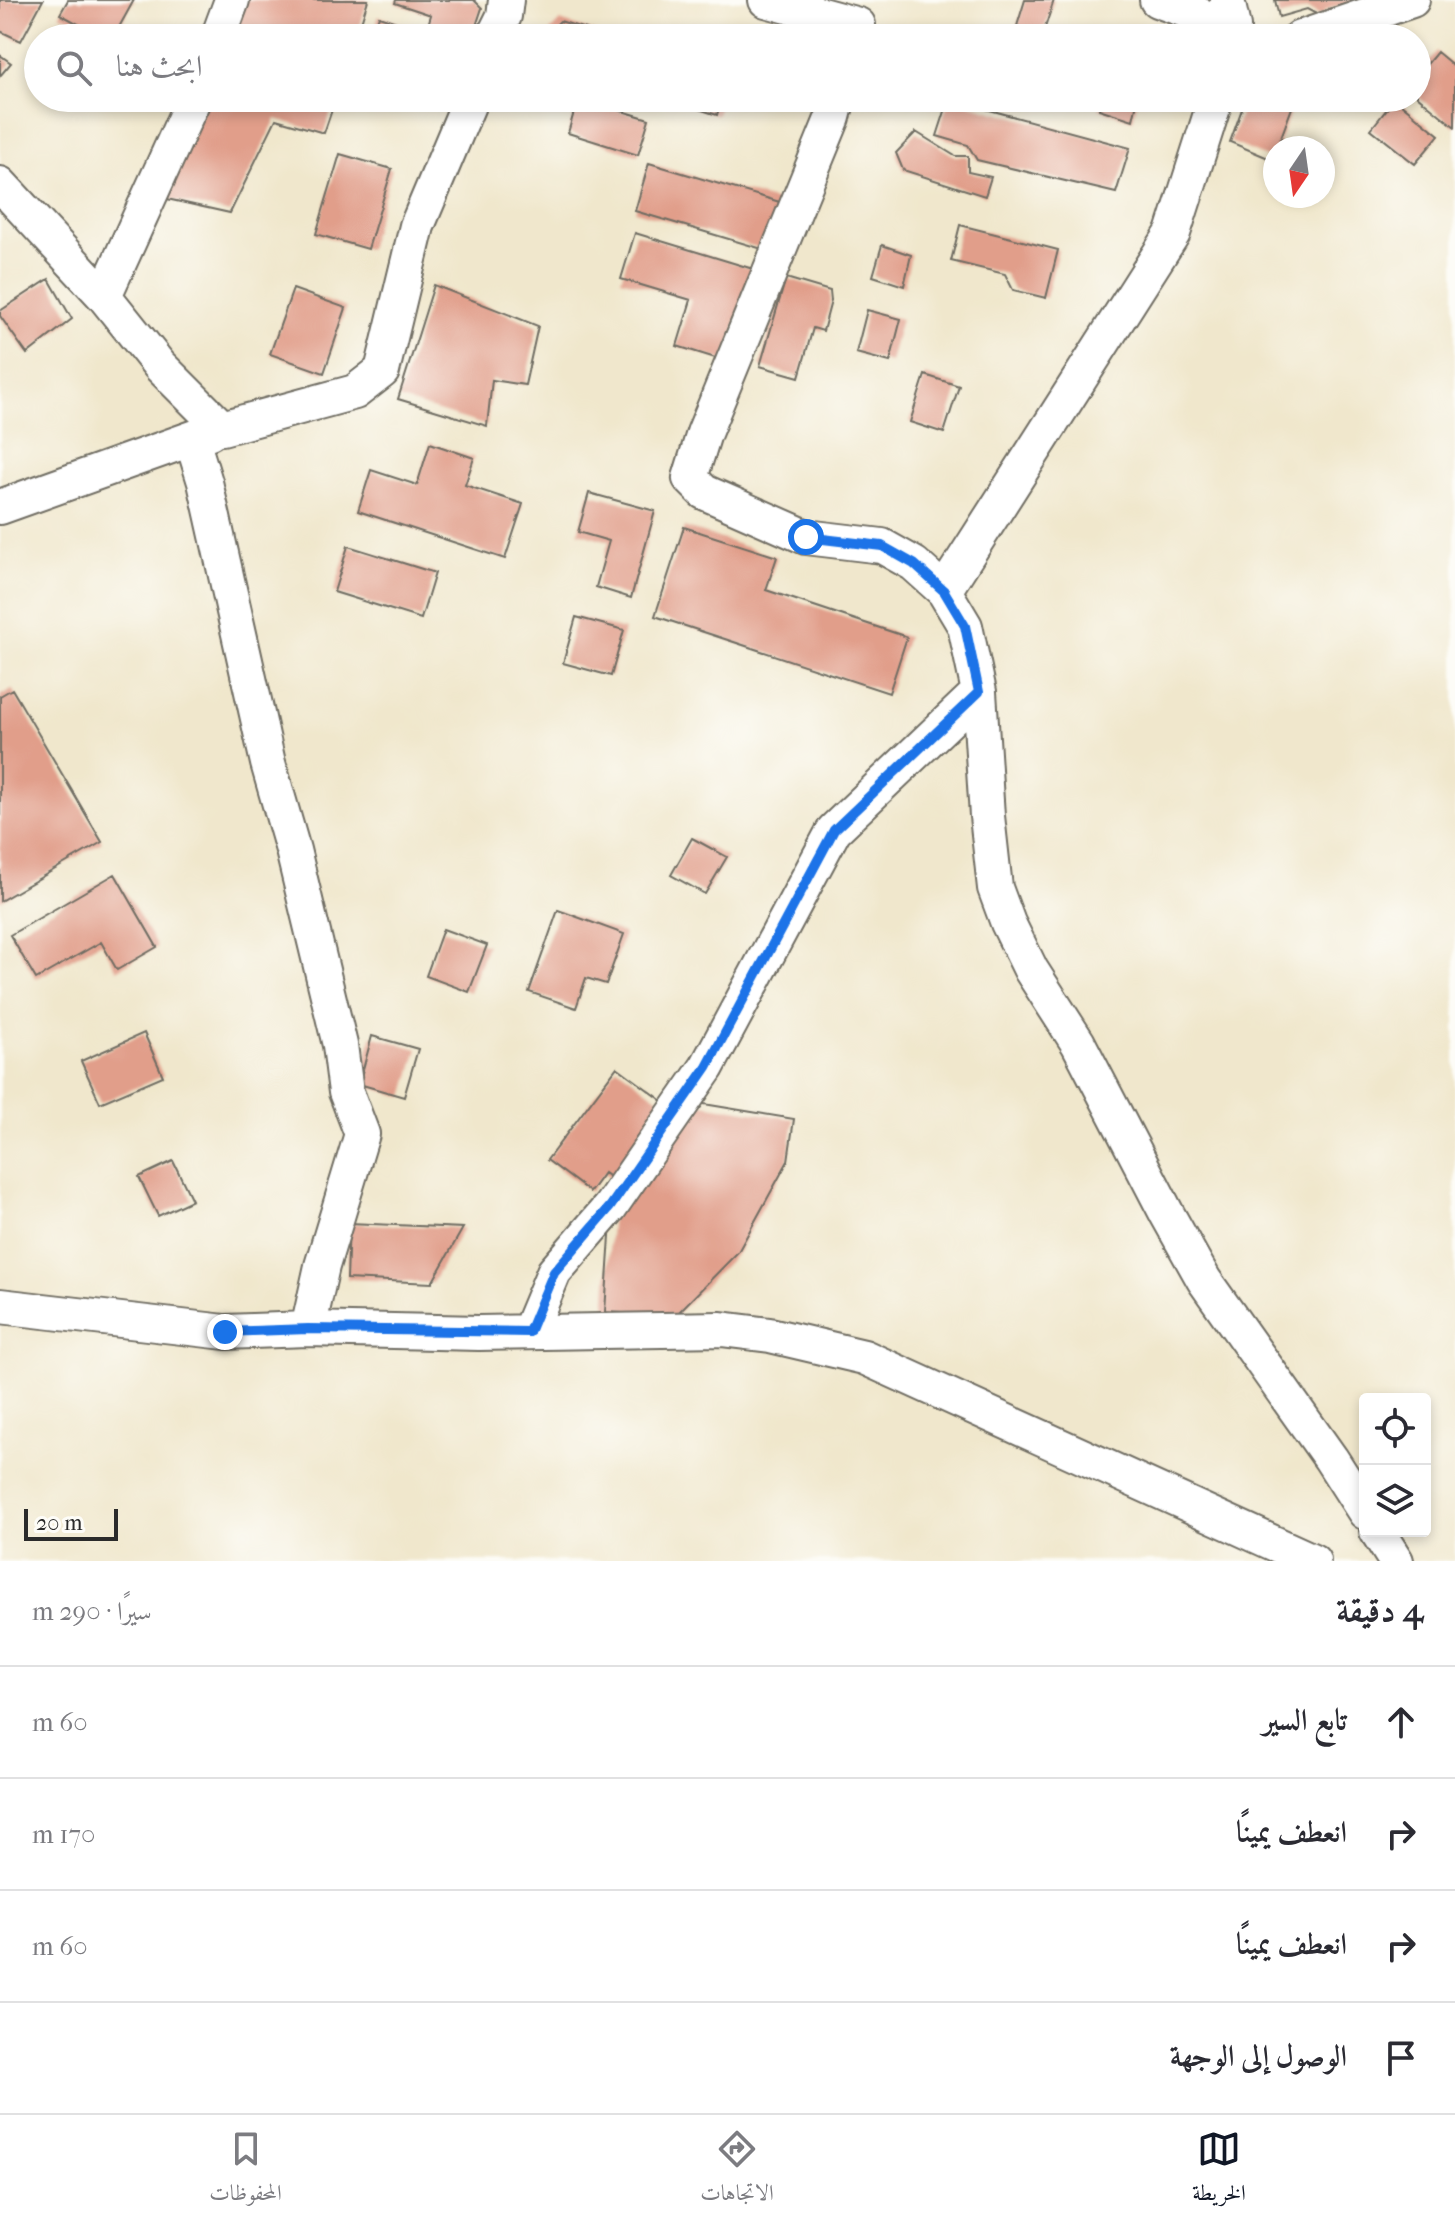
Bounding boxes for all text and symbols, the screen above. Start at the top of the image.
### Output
search box [24,24,1431,112]
icon: search [52,46,96,90]
text: ابحث هنا [116,49,202,84]
north arrow [1263,136,1335,208]
route start [788,519,824,555]
route end [207,1314,243,1350]
map controls [1359,1393,1431,1537]
button: locate [1359,1393,1431,1465]
button: layers [1359,1465,1431,1537]
scale bar [24,1505,118,1541]
text: 20 m [36,1510,82,1536]
text: 4 دقيقة [1336,1590,1423,1630]
text: سيرًا · 290 m [32,1596,152,1627]
icon: ahead [1379,1700,1423,1744]
text: تابع السير [1262,1703,1347,1738]
text: 60 m [32,1707,88,1738]
icon: right [1379,1812,1423,1856]
text: انعطف يمينًا [1236,1815,1347,1850]
text: 170 m [32,1819,95,1850]
icon: right [1379,1924,1423,1968]
text: انعطف يمينًا [1236,1927,1347,1962]
text: 60 m [32,1931,88,1962]
icon: arrive [1379,2036,1423,2080]
text: الوصول إلى الوجهة [1170,2039,1347,2074]
tab: المحفوظات [209,2127,282,2214]
tab: الاتجاهات [700,2127,774,2214]
tab: الخريطة [1192,2127,1246,2214]

